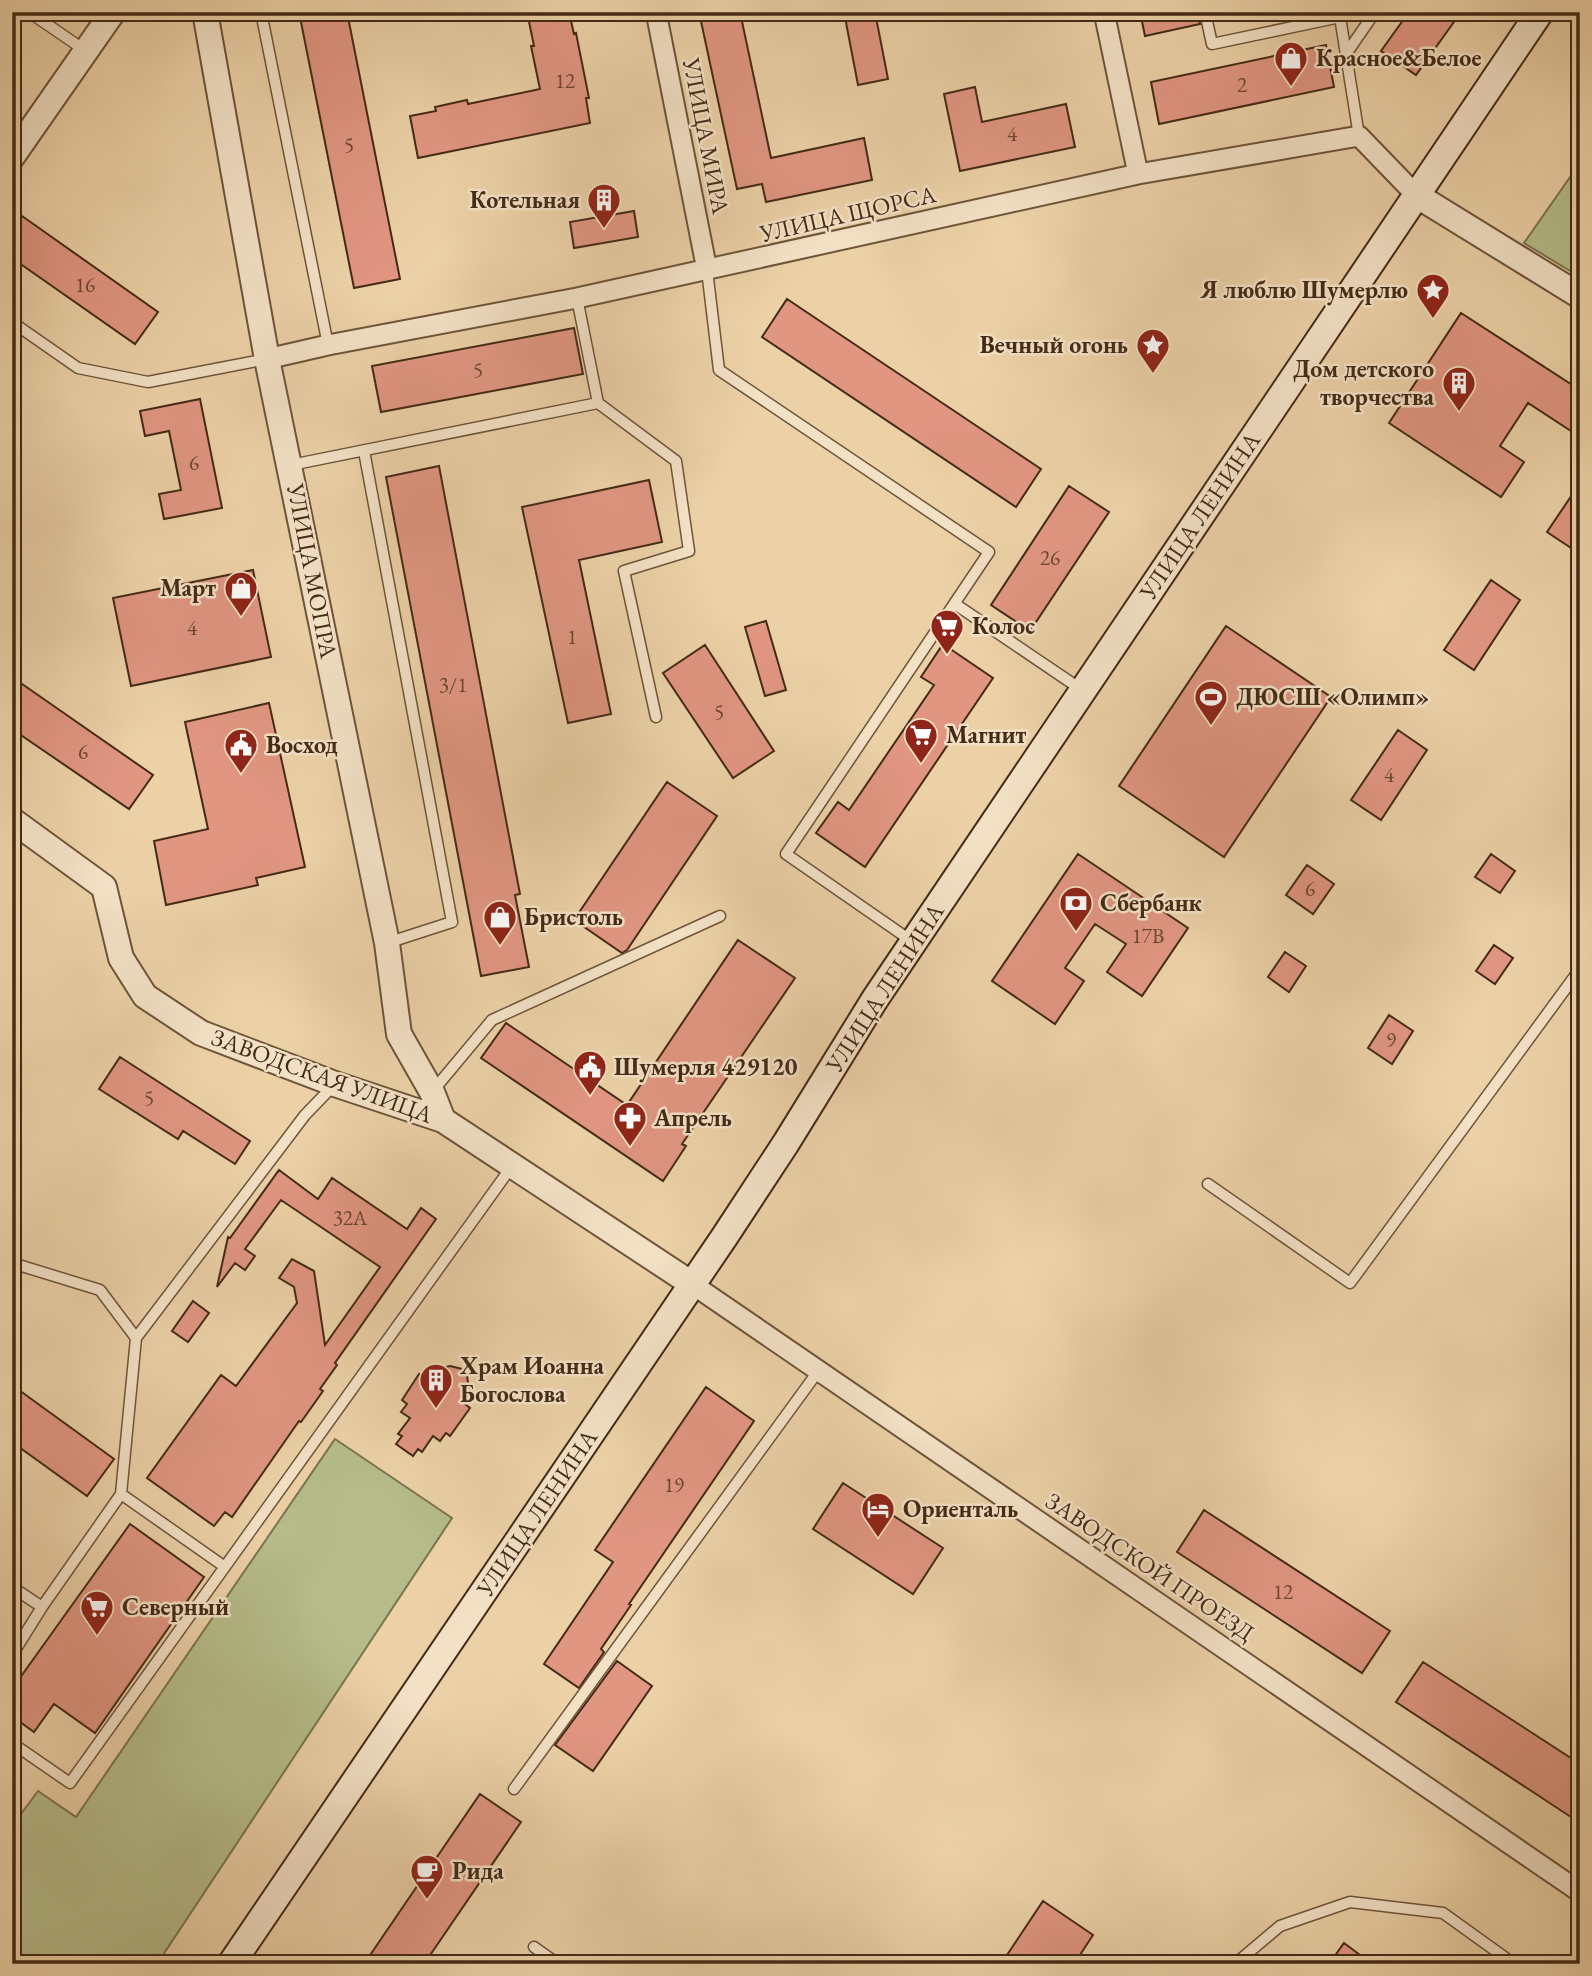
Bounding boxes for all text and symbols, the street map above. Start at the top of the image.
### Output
shop icon: Красное&Белое [1272,39,1310,88]
place label: Красное&Белое [1316,42,1481,73]
street label: УЛИЦА МИРА [676,54,737,217]
house number: 12 [555,67,575,94]
house number: 2 [1237,71,1247,98]
house number: 4 [1007,120,1018,147]
house number: 5 [344,131,354,158]
street label: УЛИЦА ЩОРСА [756,178,939,249]
building icon: Котельная [585,181,623,230]
place label: Котельная [470,184,580,215]
house number: 16 [75,271,95,298]
place icon: Я люблю Шумерлю [1414,271,1452,320]
place label: Я люблю Шумерлю [1200,274,1408,306]
place icon: Вечный огонь [1134,326,1172,375]
place label: Вечный огонь [980,329,1128,360]
place label: Дом детского творчества [1293,353,1434,412]
house number: 5 [473,356,483,383]
building icon: Дом детского творчества [1440,364,1478,413]
street label: УЛИЦА ЛЕНИНА [1132,426,1267,606]
house number: 6 [189,449,199,476]
street label: УЛИЦА МОПРА [280,480,345,661]
house number: 26 [1040,544,1060,571]
shop icon: Март [222,569,260,618]
place label: Март [160,572,216,603]
supermarket icon: Колос [928,607,966,656]
place label: Колос [972,610,1035,641]
house number: 4 [187,614,198,641]
house number: 1 [567,623,577,650]
house number: 3/1 [439,671,467,698]
sports icon: ДЮСШ «Олимп» [1192,678,1230,727]
place label: ДЮСШ «Олимп» [1236,681,1429,712]
house number: 5 [714,698,724,725]
supermarket icon: Магнит [902,716,940,765]
place label: Магнит [946,719,1027,750]
public building icon: Восход [222,726,260,775]
place label: Восход [266,729,338,760]
house number: 6 [78,738,88,765]
house number: 4 [1384,761,1395,788]
house number: 6 [1305,875,1315,902]
bank icon: Сбербанк [1057,884,1095,933]
place label: Сбербанк [1100,887,1203,918]
street label: УЛИЦА ЛЕНИНА [818,897,951,1079]
shop icon: Бристоль [481,898,519,947]
place label: Бристоль [524,901,623,932]
house number: 17В [1132,922,1164,949]
street label: ЗАВОДСКАЯ УЛИЦА [207,1021,437,1130]
house number: 9 [1386,1026,1396,1053]
public building icon: Шумерля 429120 [571,1048,609,1097]
place label: Шумерля 429120 [614,1051,798,1083]
house number: 5 [144,1084,154,1111]
pharmacy icon: Апрель [611,1099,649,1148]
place label: Апрель [653,1102,732,1133]
house number: 32А [333,1204,368,1231]
place label: Храм Иоанна Богослова [459,1350,605,1409]
building icon: Храм Иоанна Богослова [417,1361,455,1410]
street label: УЛИЦА ЛЕНИНА [469,1423,604,1603]
house number: 19 [664,1471,684,1498]
street label: ЗАВОДСКОЙ ПРОЕЗД [1040,1485,1261,1648]
hotel icon: Ориенталь [859,1490,897,1539]
place label: Ориенталь [903,1493,1018,1524]
house number: 12 [1273,1578,1293,1605]
supermarket icon: Северный [78,1588,116,1637]
place label: Северный [122,1591,229,1622]
cafe icon: Рида [408,1852,446,1901]
place label: Рида [452,1855,504,1886]

